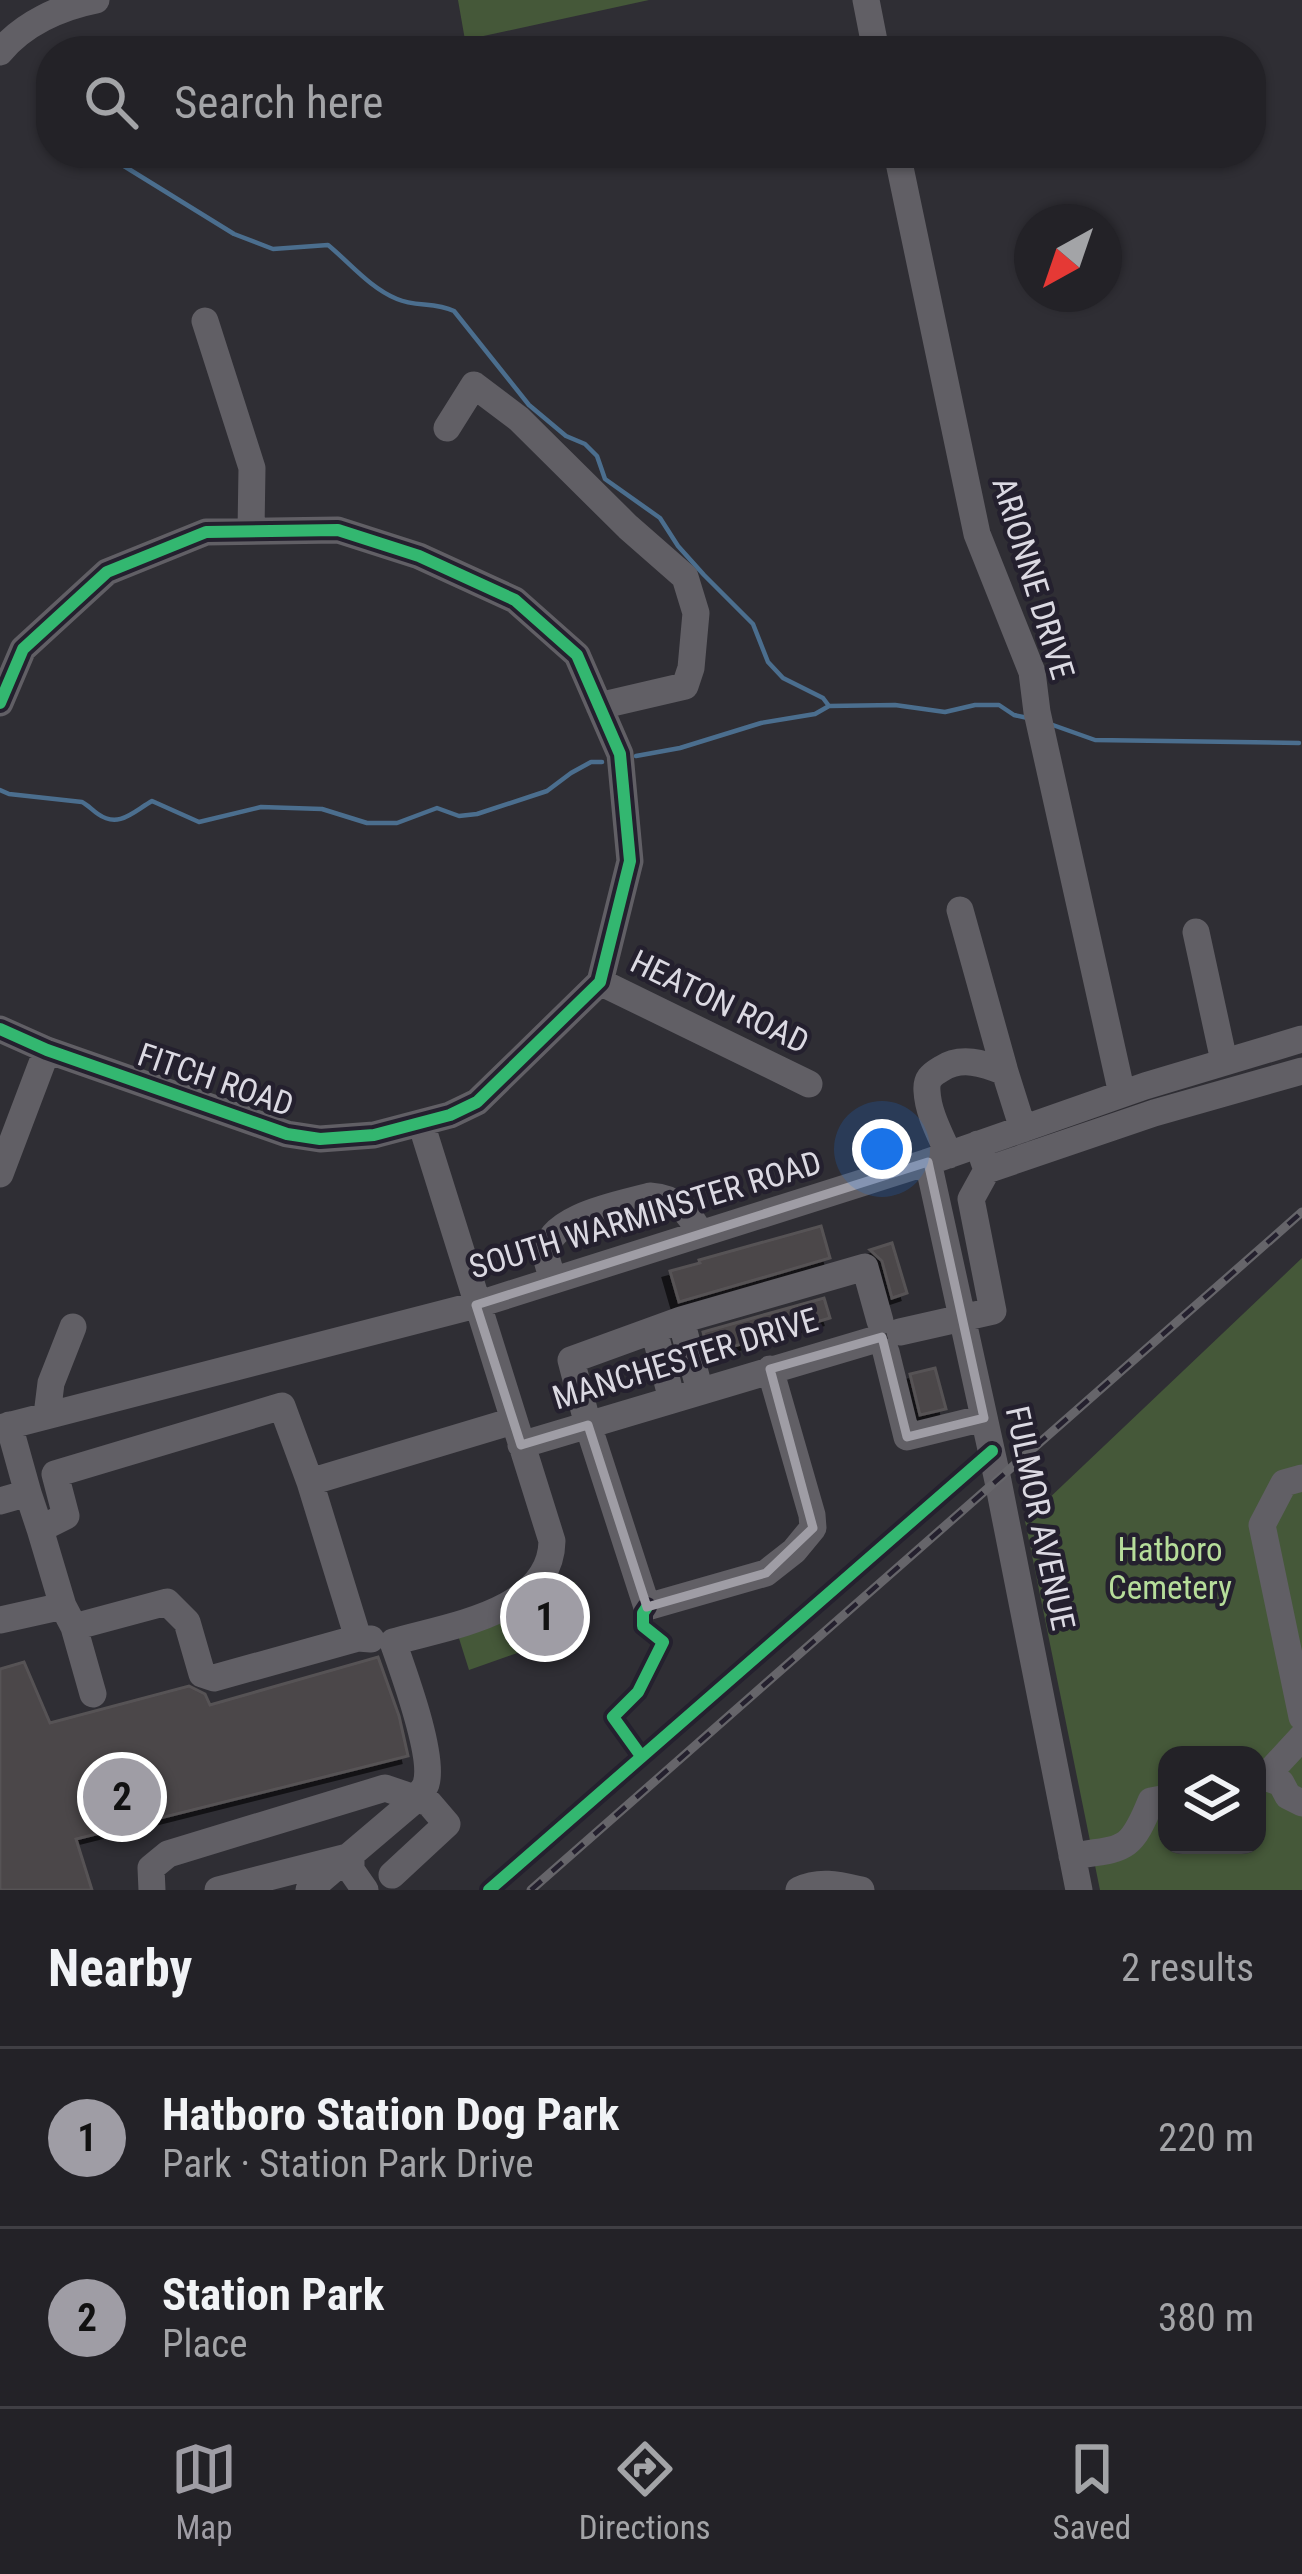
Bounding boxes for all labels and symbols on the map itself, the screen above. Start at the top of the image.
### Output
north arrow [1014,204,1122,312]
street label: ARIONNE DRIVE [984,473,1083,684]
street label: HEATON ROAD [624,942,815,1061]
street label: FITCH ROAD [133,1035,299,1124]
your location [852,1119,912,1179]
street label: SOUTH WARMINSTER ROAD [464,1142,826,1287]
street label: MANCHESTER DRIVE [548,1300,823,1417]
street label: FULMOR AVENUE [998,1403,1083,1634]
park label: Hatboro Cemetery [1108,1530,1232,1607]
pin: 1 [506,1572,584,1662]
pin: 2 [83,1752,161,1842]

